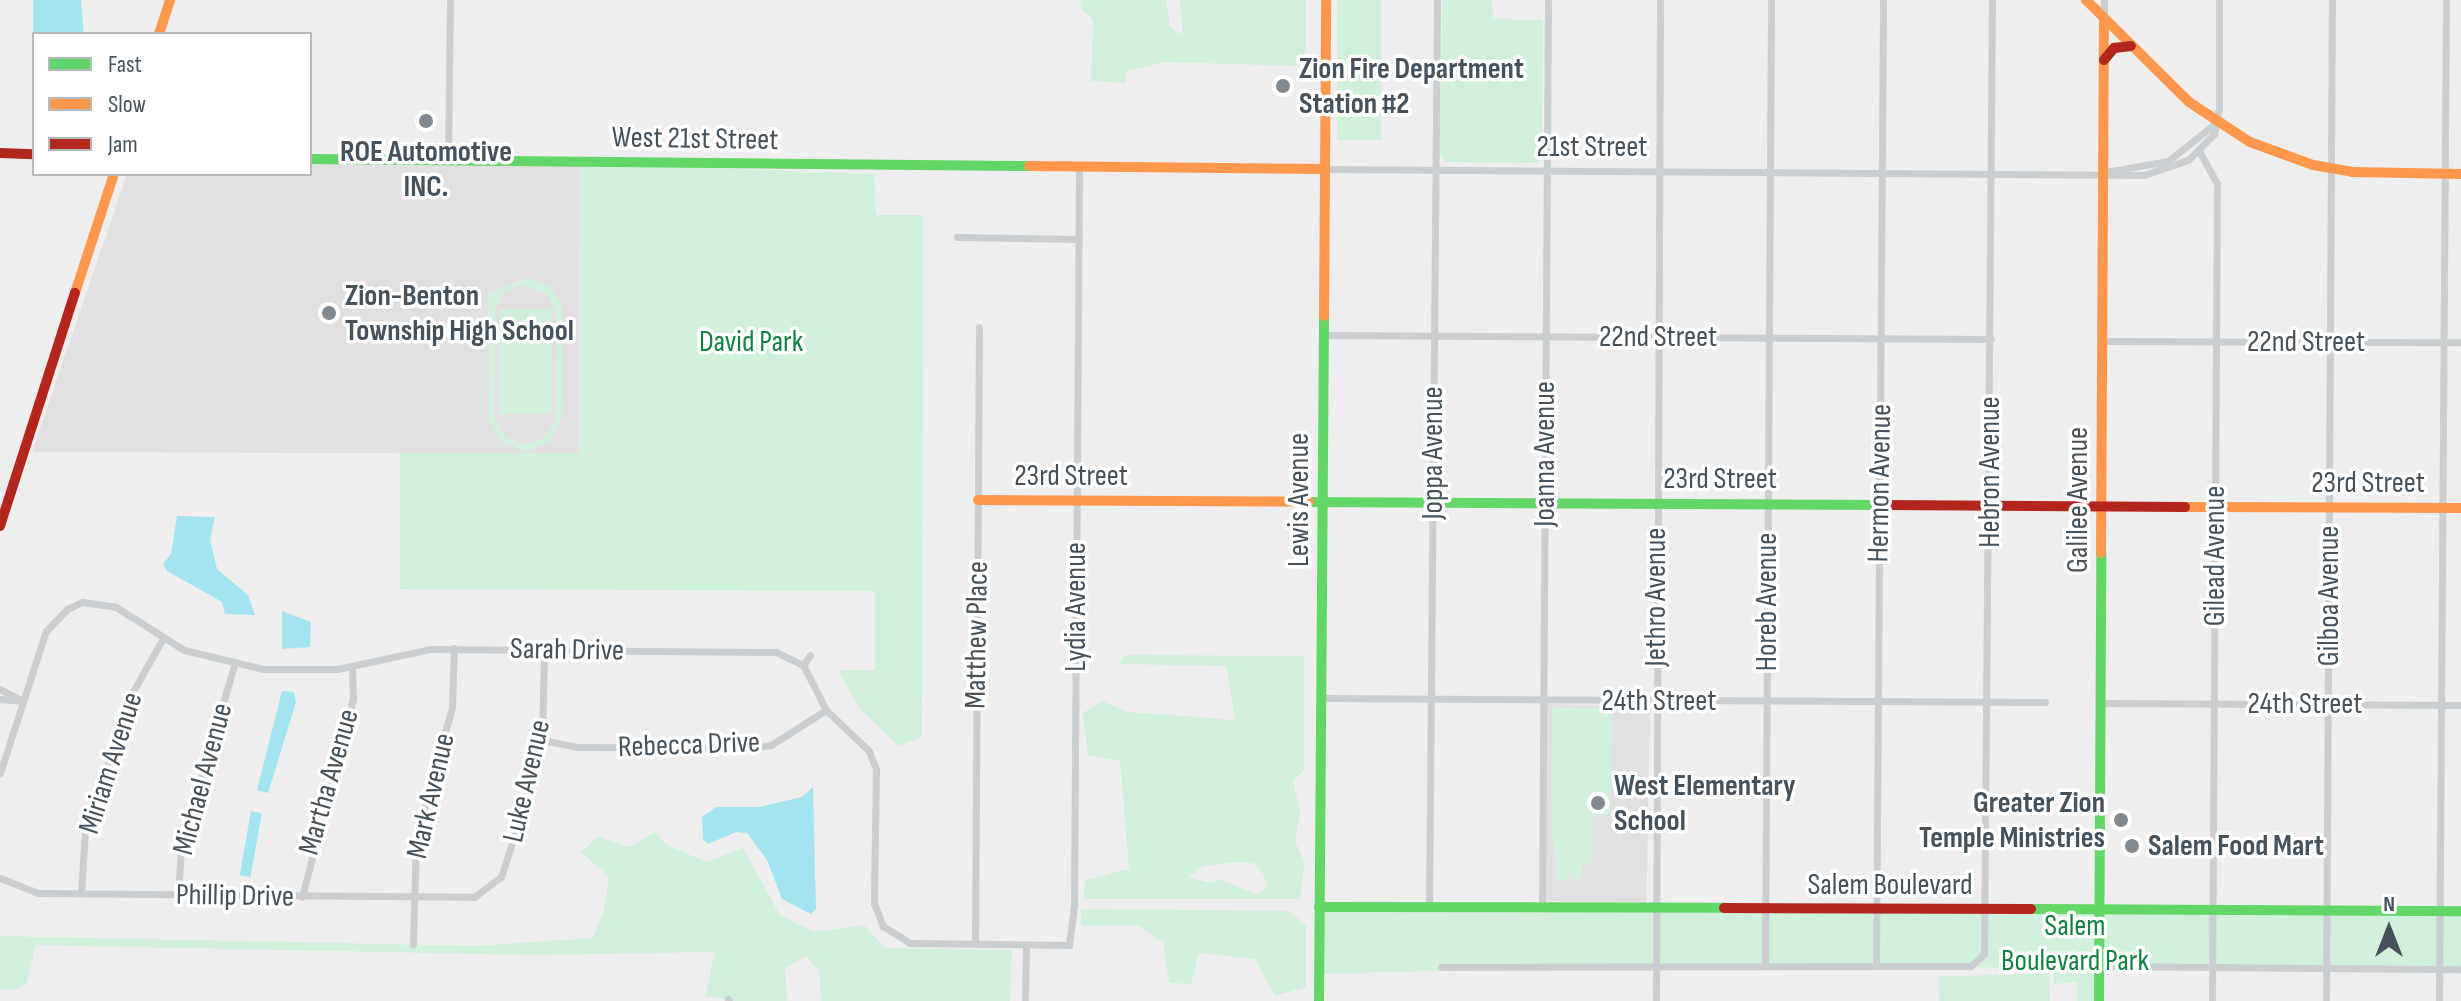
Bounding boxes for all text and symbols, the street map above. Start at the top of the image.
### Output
legend [32,32,312,176]
text: Fast [108,50,142,79]
place label: Zion Fire Department Station #2 [1299,51,1524,122]
marker: Zion Fire Department Station #2 [1274,77,1292,95]
text: Slow [108,90,146,119]
marker: ROE Automotive INC. [417,112,435,130]
street label: West 21st Street [611,120,779,158]
street label: 21st Street [1537,129,1647,165]
text: Jam [108,130,138,159]
place label: ROE Automotive INC. [340,134,512,204]
place label: Zion-Benton Township High School [345,278,574,348]
marker: Zion-Benton Township High School [320,304,338,322]
street label: 22nd Street [1599,319,1717,355]
park label: David Park [699,324,803,360]
street label: 22nd Street [2247,324,2365,360]
street label: Joanna Avenue [1527,381,1563,527]
street label: Joppa Avenue [1415,386,1451,520]
street label: Hebron Avenue [1972,396,2008,548]
street label: Hermon Avenue [1861,403,1899,563]
street label: Galilee Avenue [2060,427,2096,573]
street label: Lewis Avenue [1281,433,1317,567]
street label: 23rd Street [1014,458,1128,494]
street label: 23rd Street [1663,461,1777,497]
street label: 23rd Street [2311,465,2425,501]
street label: Gilead Avenue [2197,486,2233,626]
street label: Gilboa Avenue [2311,526,2347,666]
street label: Jethro Avenue [1638,528,1674,666]
street label: Horeb Avenue [1749,533,1785,671]
street label: Lydia Avenue [1058,542,1094,672]
street label: Matthew Place [958,561,996,709]
street label: Sarah Drive [510,631,624,669]
street label: 24th Street [1602,683,1716,719]
street label: 24th Street [2248,686,2362,722]
street label: Miriam Avenue [71,688,151,838]
street label: Michael Avenue [165,699,241,859]
street label: Martha Avenue [291,705,367,859]
street label: Luke Avenue [495,716,559,846]
street label: Rebecca Drive [617,725,761,765]
street label: Mark Avenue [399,730,463,862]
place label: West Elementary School [1614,768,1795,838]
place label: Greater Zion Temple Ministries [1919,785,2105,856]
marker: West Elementary School [1589,794,1607,812]
marker: Greater Zion Temple Ministries [2112,811,2130,829]
place label: Salem Food Mart [2148,828,2324,864]
marker: Salem Food Mart [2123,837,2141,855]
street label: Salem Boulevard [1807,867,1973,903]
street label: Phillip Drive [176,877,294,915]
north arrow [2349,889,2429,969]
text: N [2383,891,2395,918]
park label: Salem Boulevard Park [2001,908,2149,978]

